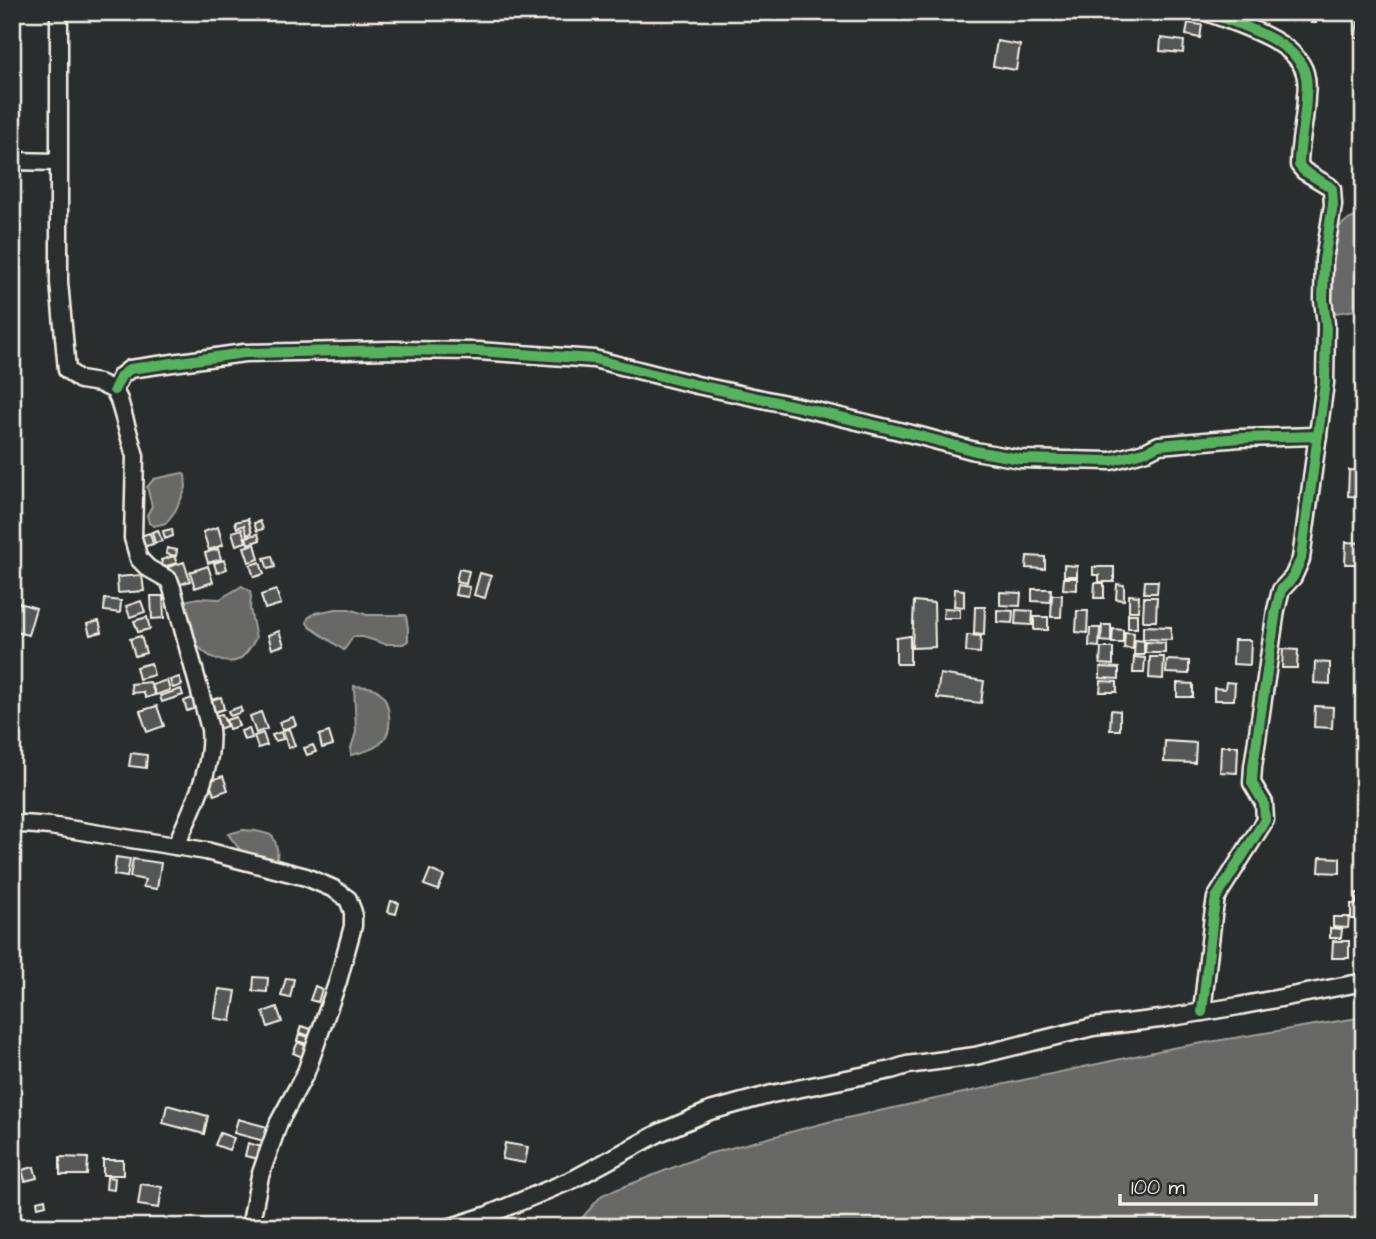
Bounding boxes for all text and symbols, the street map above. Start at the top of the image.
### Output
scale bar [1120,1162,1316,1206]
text: 100 m [1131,1173,1186,1202]

